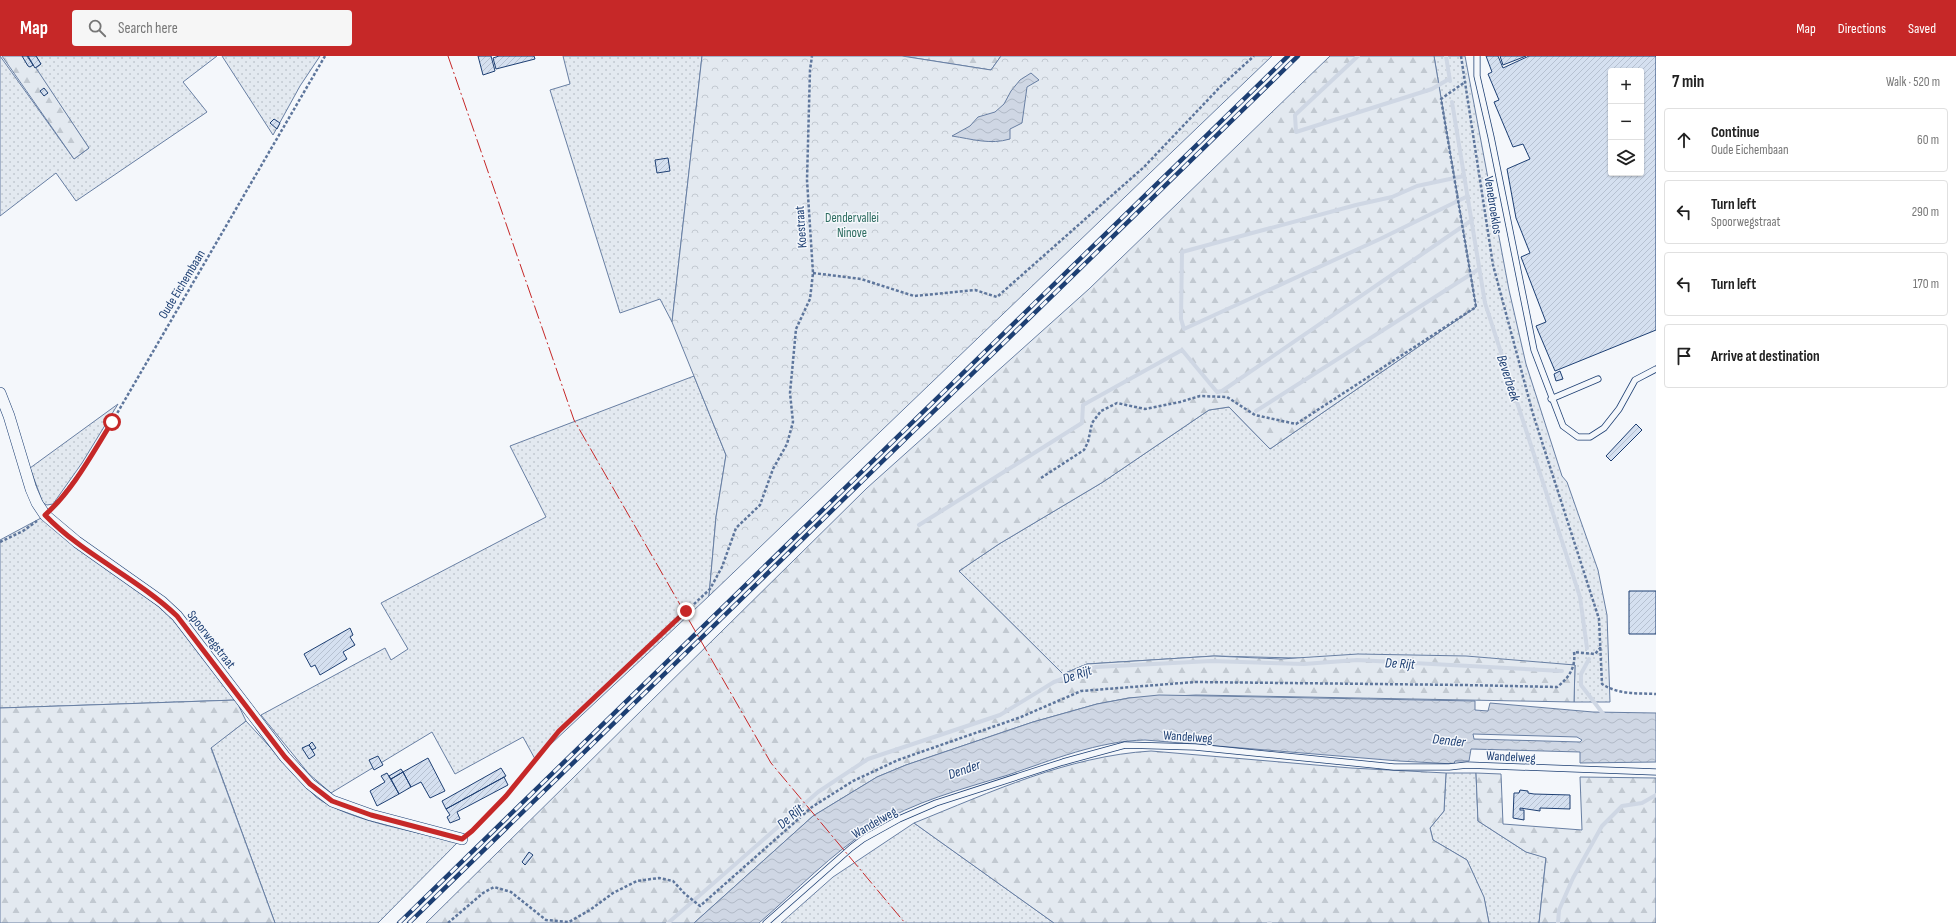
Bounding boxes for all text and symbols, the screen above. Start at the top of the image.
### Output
search box [72,10,352,46]
text: Map [20,17,48,40]
icon: search [86,17,108,39]
text: Search here [118,19,178,38]
text: Map [1796,20,1816,37]
text: Directions [1838,20,1886,37]
text: Saved [1908,20,1936,37]
map controls [1608,68,1644,176]
button: + [1608,68,1644,104]
text: 7 min [1672,72,1704,92]
text: Walk · 520 m [1886,74,1940,90]
button: − [1608,104,1644,140]
text: Continue [1711,123,1760,142]
icon: ahead [1673,129,1695,151]
text: 60 m [1917,132,1939,148]
button: layers [1608,140,1644,176]
text: Oude Eichembaan [1711,142,1789,158]
street label: Venebroeklos [1481,175,1506,236]
text: Turn left [1711,195,1756,214]
icon: left [1673,201,1695,223]
text: 290 m [1912,204,1939,220]
street label: Koestraat [792,205,810,249]
park label: Dendervallei Ninove [825,210,879,241]
text: Spoorwegstraat [1711,214,1780,230]
street label: Oude Eichembaan [155,247,209,322]
icon: left [1673,273,1695,295]
text: Turn left [1711,275,1756,294]
text: 170 m [1913,276,1939,292]
icon: arrive [1673,345,1695,367]
text: Arrive at destination [1711,347,1820,366]
water label: Beverbeek [1493,353,1524,404]
route start [103,413,121,431]
route end [677,602,695,620]
street label: Spoorwegstraat [184,607,239,672]
water label: De Rijt [1385,654,1416,673]
water label: De Rijt [1060,661,1095,687]
street label: Wandelweg [1163,727,1213,747]
water label: Dender [1432,730,1467,751]
street label: Wandelweg [1486,748,1536,766]
water label: Dender [946,756,984,783]
water label: De Rijt [773,800,808,833]
street label: Wandelweg [849,804,900,842]

